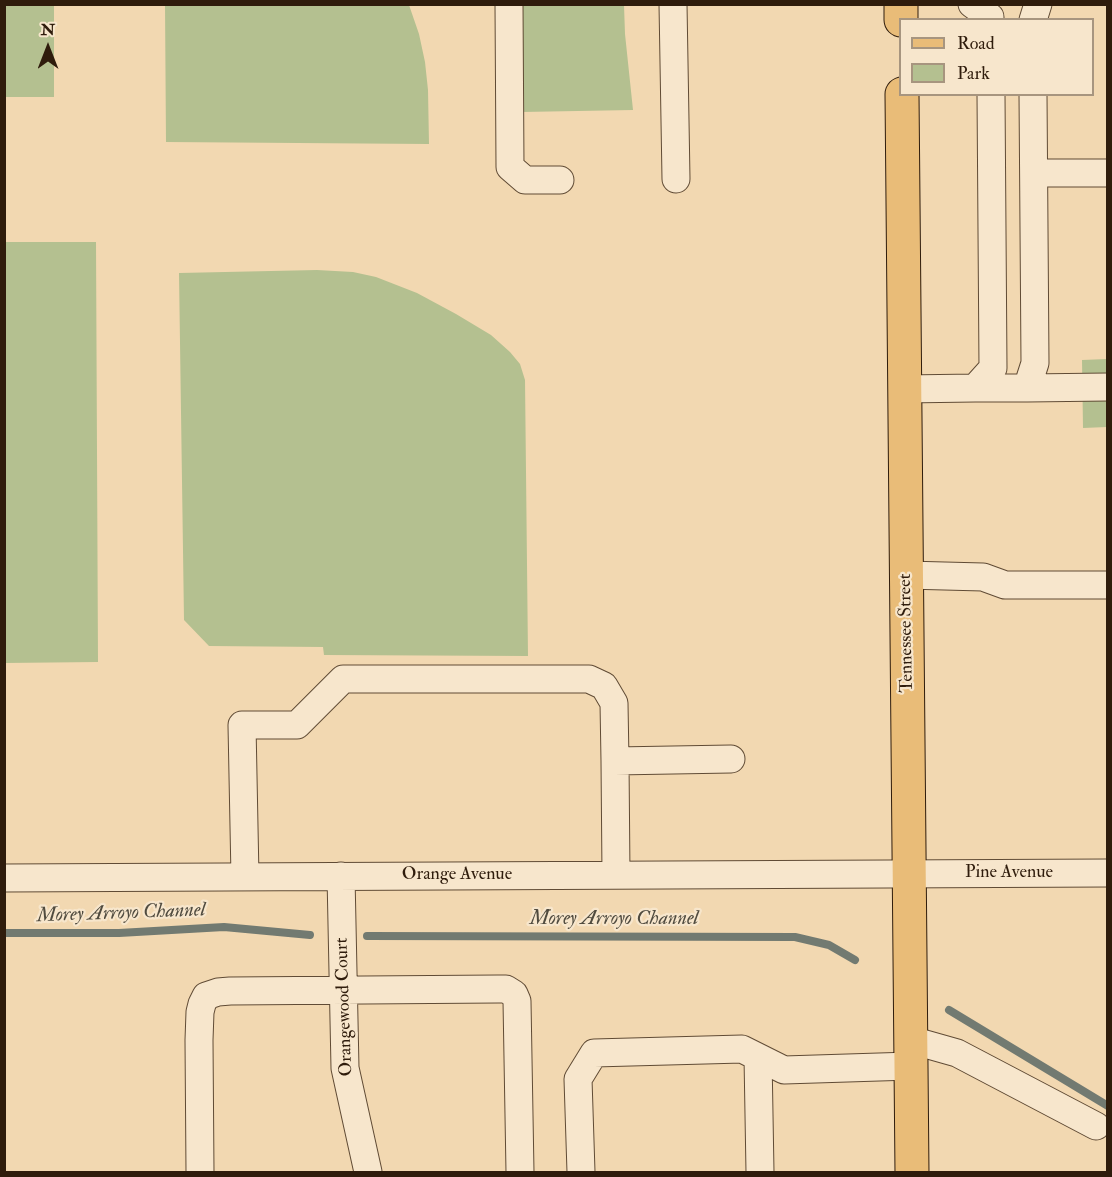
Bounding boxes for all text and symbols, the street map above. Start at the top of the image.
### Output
north arrow [18,18,78,78]
legend [899,18,1094,96]
text: N [41,20,55,40]
text: Road [957,32,995,55]
text: Park [957,62,990,85]
street label: Tennessee Street [895,573,919,693]
street label: Pine Avenue [965,862,1053,884]
street label: Orange Avenue [402,864,512,886]
water label: Morey Arroyo Channel [36,899,206,929]
water label: Morey Arroyo Channel [530,908,698,932]
street label: Orangewood Court [332,937,358,1077]

